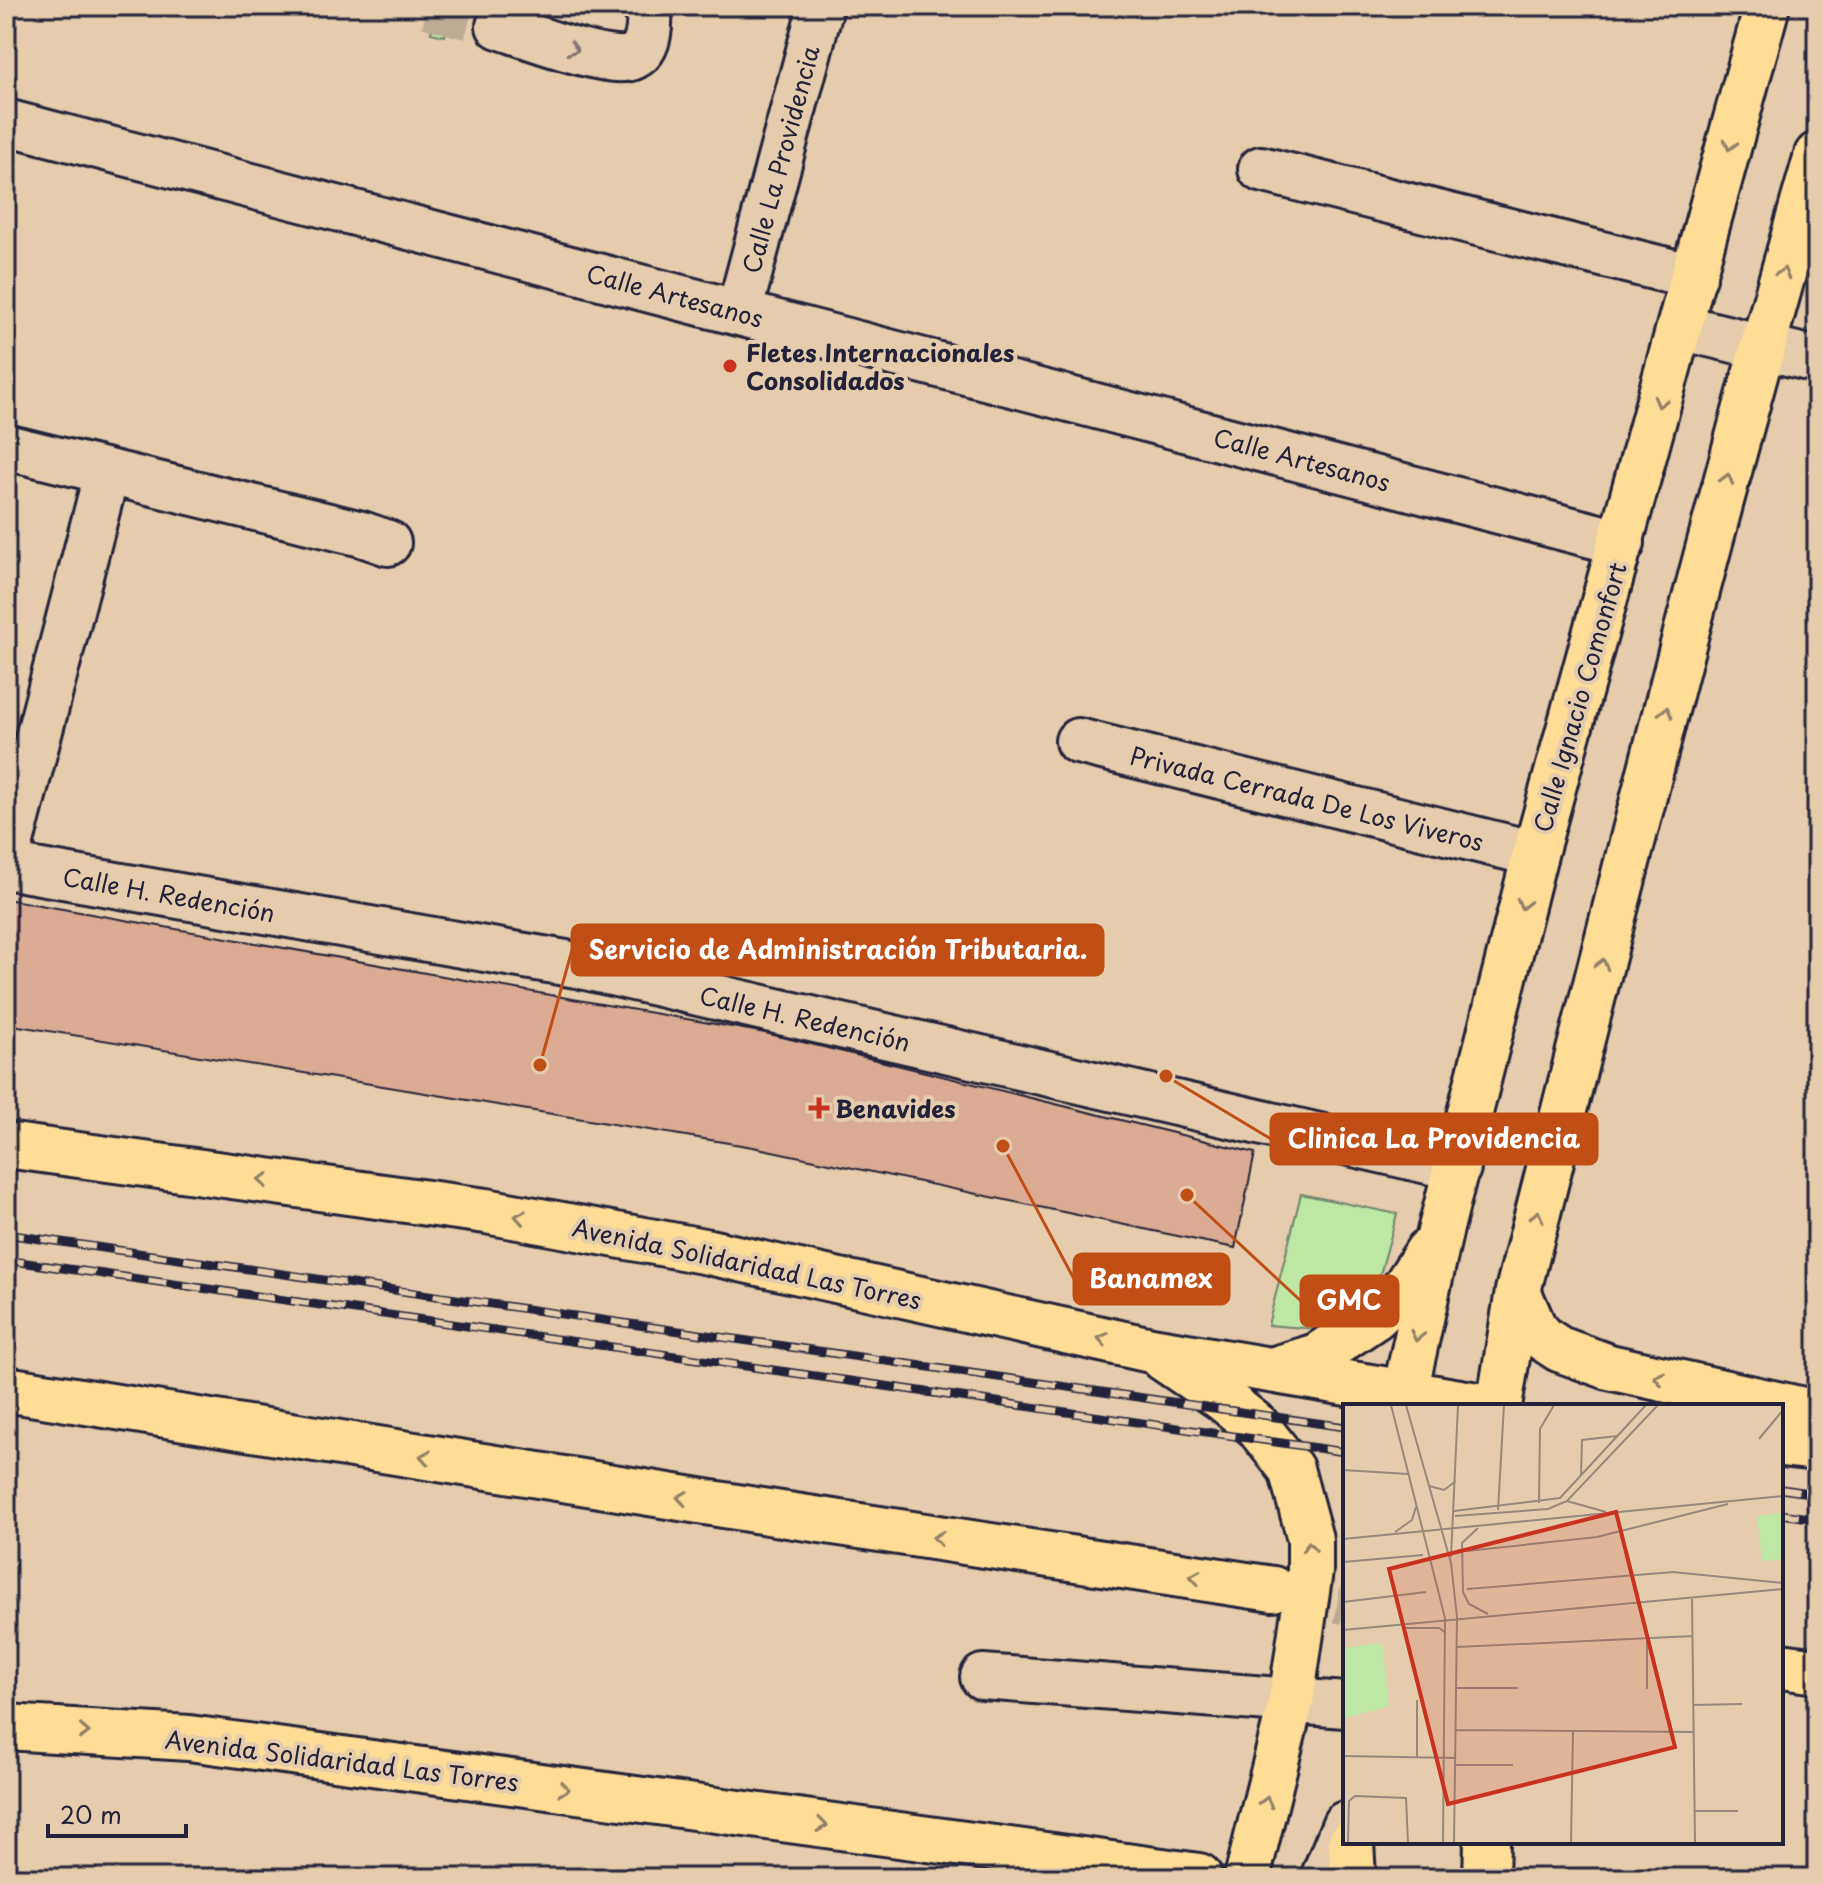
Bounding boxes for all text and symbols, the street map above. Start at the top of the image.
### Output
one-way arrow [566,40,580,56]
street label: Calle La Providencia [732,41,828,277]
one-way arrow [1723,137,1739,151]
street label: Calle Artesanos [583,254,767,336]
one-way arrow [1774,266,1790,280]
place label: Fletes Internacionales Consolidados [746,334,1015,398]
marker: Fletes Internacionales Consolidados [721,357,739,375]
one-way arrow [1653,395,1669,409]
street label: Calle Artesanos [1210,418,1394,500]
one-way arrow [1717,473,1734,487]
street label: Calle Ignacio Comonfort [1523,558,1635,836]
one-way arrow [1657,706,1674,720]
street label: Privada Cerrada De Los Viveros [1127,737,1488,859]
street label: Calle H. Redención [60,858,278,930]
one-way arrow [1515,896,1532,910]
callout: Servicio de Administración Tributaria. [572,925,1103,975]
text: Servicio de Administración Tributaria. [589,929,1087,968]
one-way arrow [1592,957,1609,971]
street label: Calle H. Redención [696,976,914,1060]
place label: Benavides [835,1090,956,1126]
marker: Benavides [810,1099,828,1117]
callout: Clinica La Providencia [1271,1114,1597,1164]
text: Clinica La Providencia [1288,1118,1580,1157]
one-way arrow [256,1172,270,1189]
street label: Avenida Solidaridad Las Torres [569,1208,925,1318]
one-way arrow [1528,1209,1545,1223]
one-way arrow [513,1210,527,1227]
callout: Banamex [1074,1254,1229,1304]
text: Banamex [1089,1258,1213,1297]
callout: GMC [1301,1276,1398,1326]
text: GMC [1316,1280,1382,1319]
one-way arrow [1409,1328,1426,1342]
one-way arrow [1097,1331,1111,1348]
one-way arrow [1652,1371,1666,1388]
inset map [1343,1404,1783,1844]
one-way arrow [418,1449,432,1466]
one-way arrow [675,1490,688,1507]
one-way arrow [932,1530,945,1547]
one-way arrow [1301,1540,1318,1553]
one-way arrow [1189,1570,1202,1587]
street label: Avenida Solidaridad Las Torres [163,1720,521,1800]
one-way arrow [78,1723,91,1740]
one-way arrow [557,1780,571,1797]
scale bar [48,1788,186,1838]
text: 20 m [60,1796,122,1832]
one-way arrow [1257,1796,1274,1810]
one-way arrow [816,1816,829,1833]

